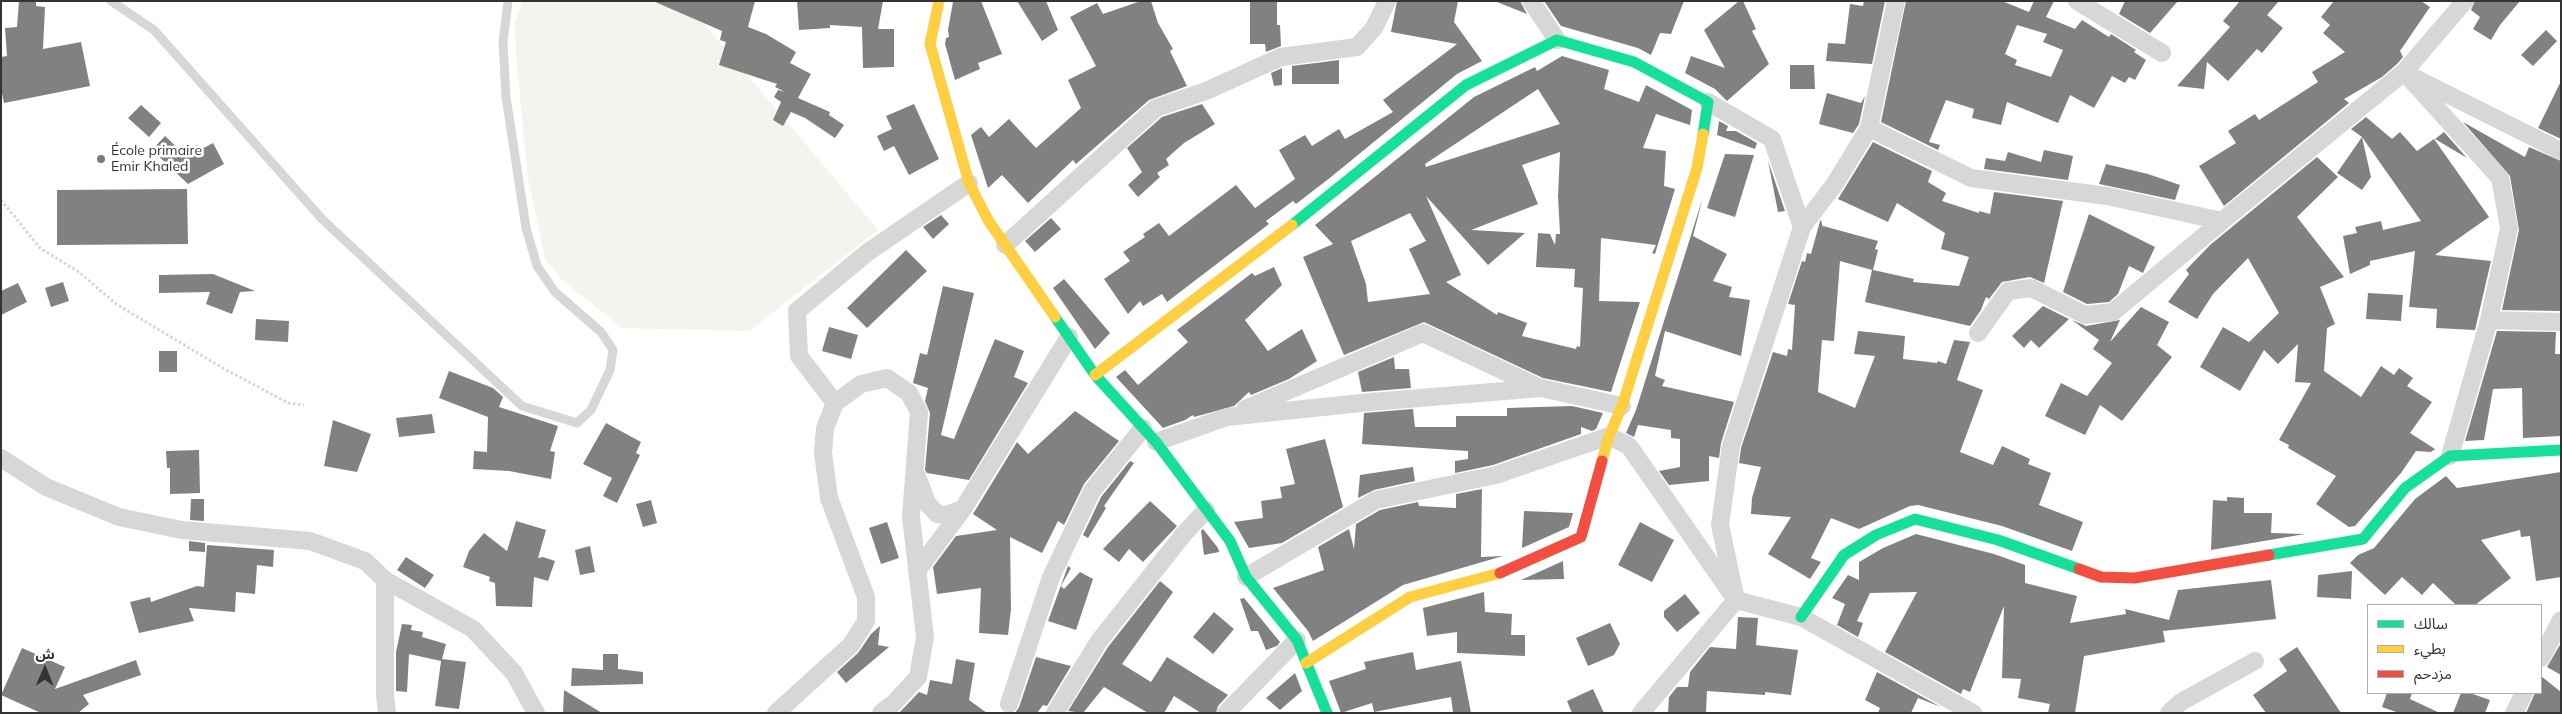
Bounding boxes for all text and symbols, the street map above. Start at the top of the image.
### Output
place label: École primaire Emir Khaled [111,143,202,176]
marker: École primaire Emir Khaled [95,153,107,165]
legend [2367,604,2542,694]
text: سالك [2414,614,2448,633]
text: بطيء [2414,639,2446,658]
north arrow [20,644,70,694]
text: ش [36,645,55,663]
text: مزدحم [2414,664,2452,683]

